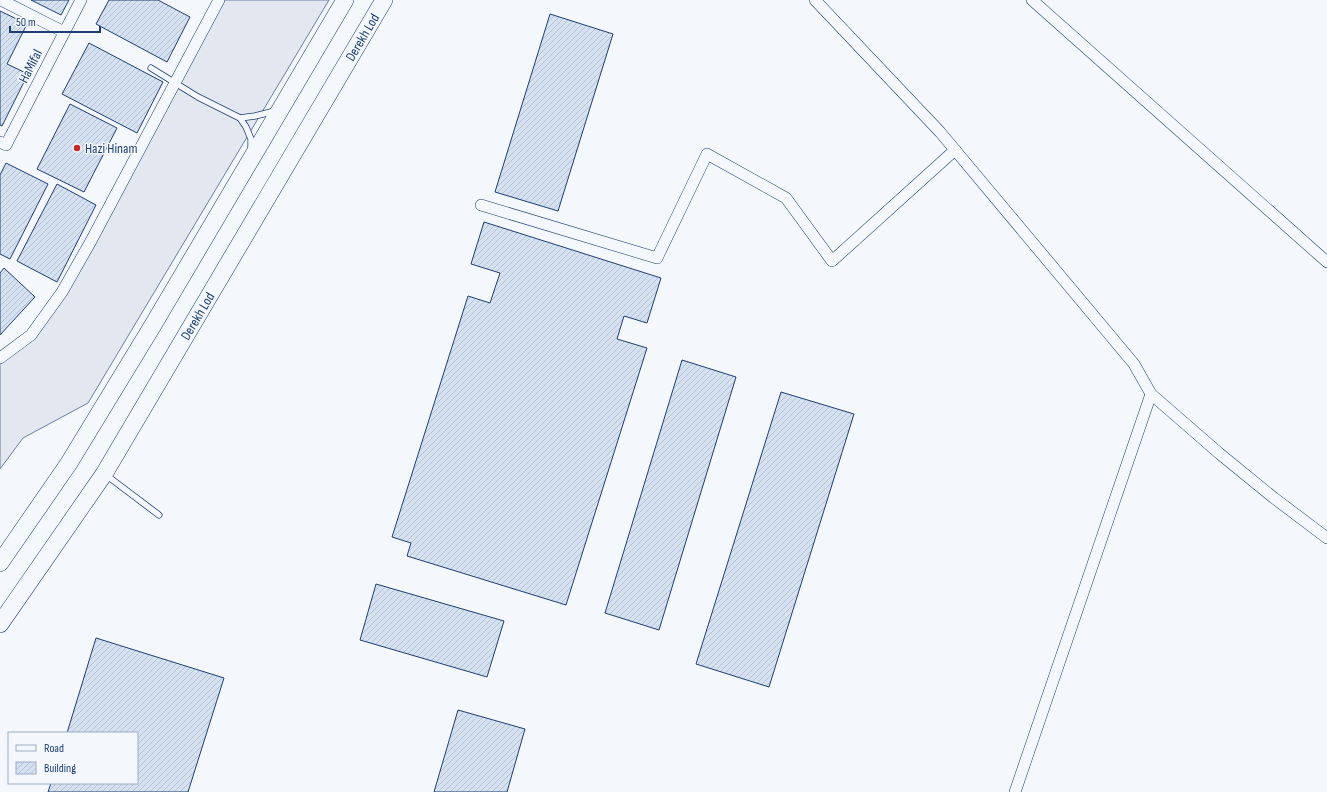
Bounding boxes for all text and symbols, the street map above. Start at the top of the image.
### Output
scale bar [10,8,100,34]
street label: Derekh Lod [342,10,383,64]
text: 50 m [16,15,36,30]
street label: HaMifal [15,47,46,86]
place label: Hazi Hinam [85,140,137,157]
marker: Hazi Hinam [72,143,82,153]
street label: Derekh Lod [177,289,218,343]
legend [8,732,138,784]
text: Road [44,741,64,756]
text: Building [44,761,76,776]

